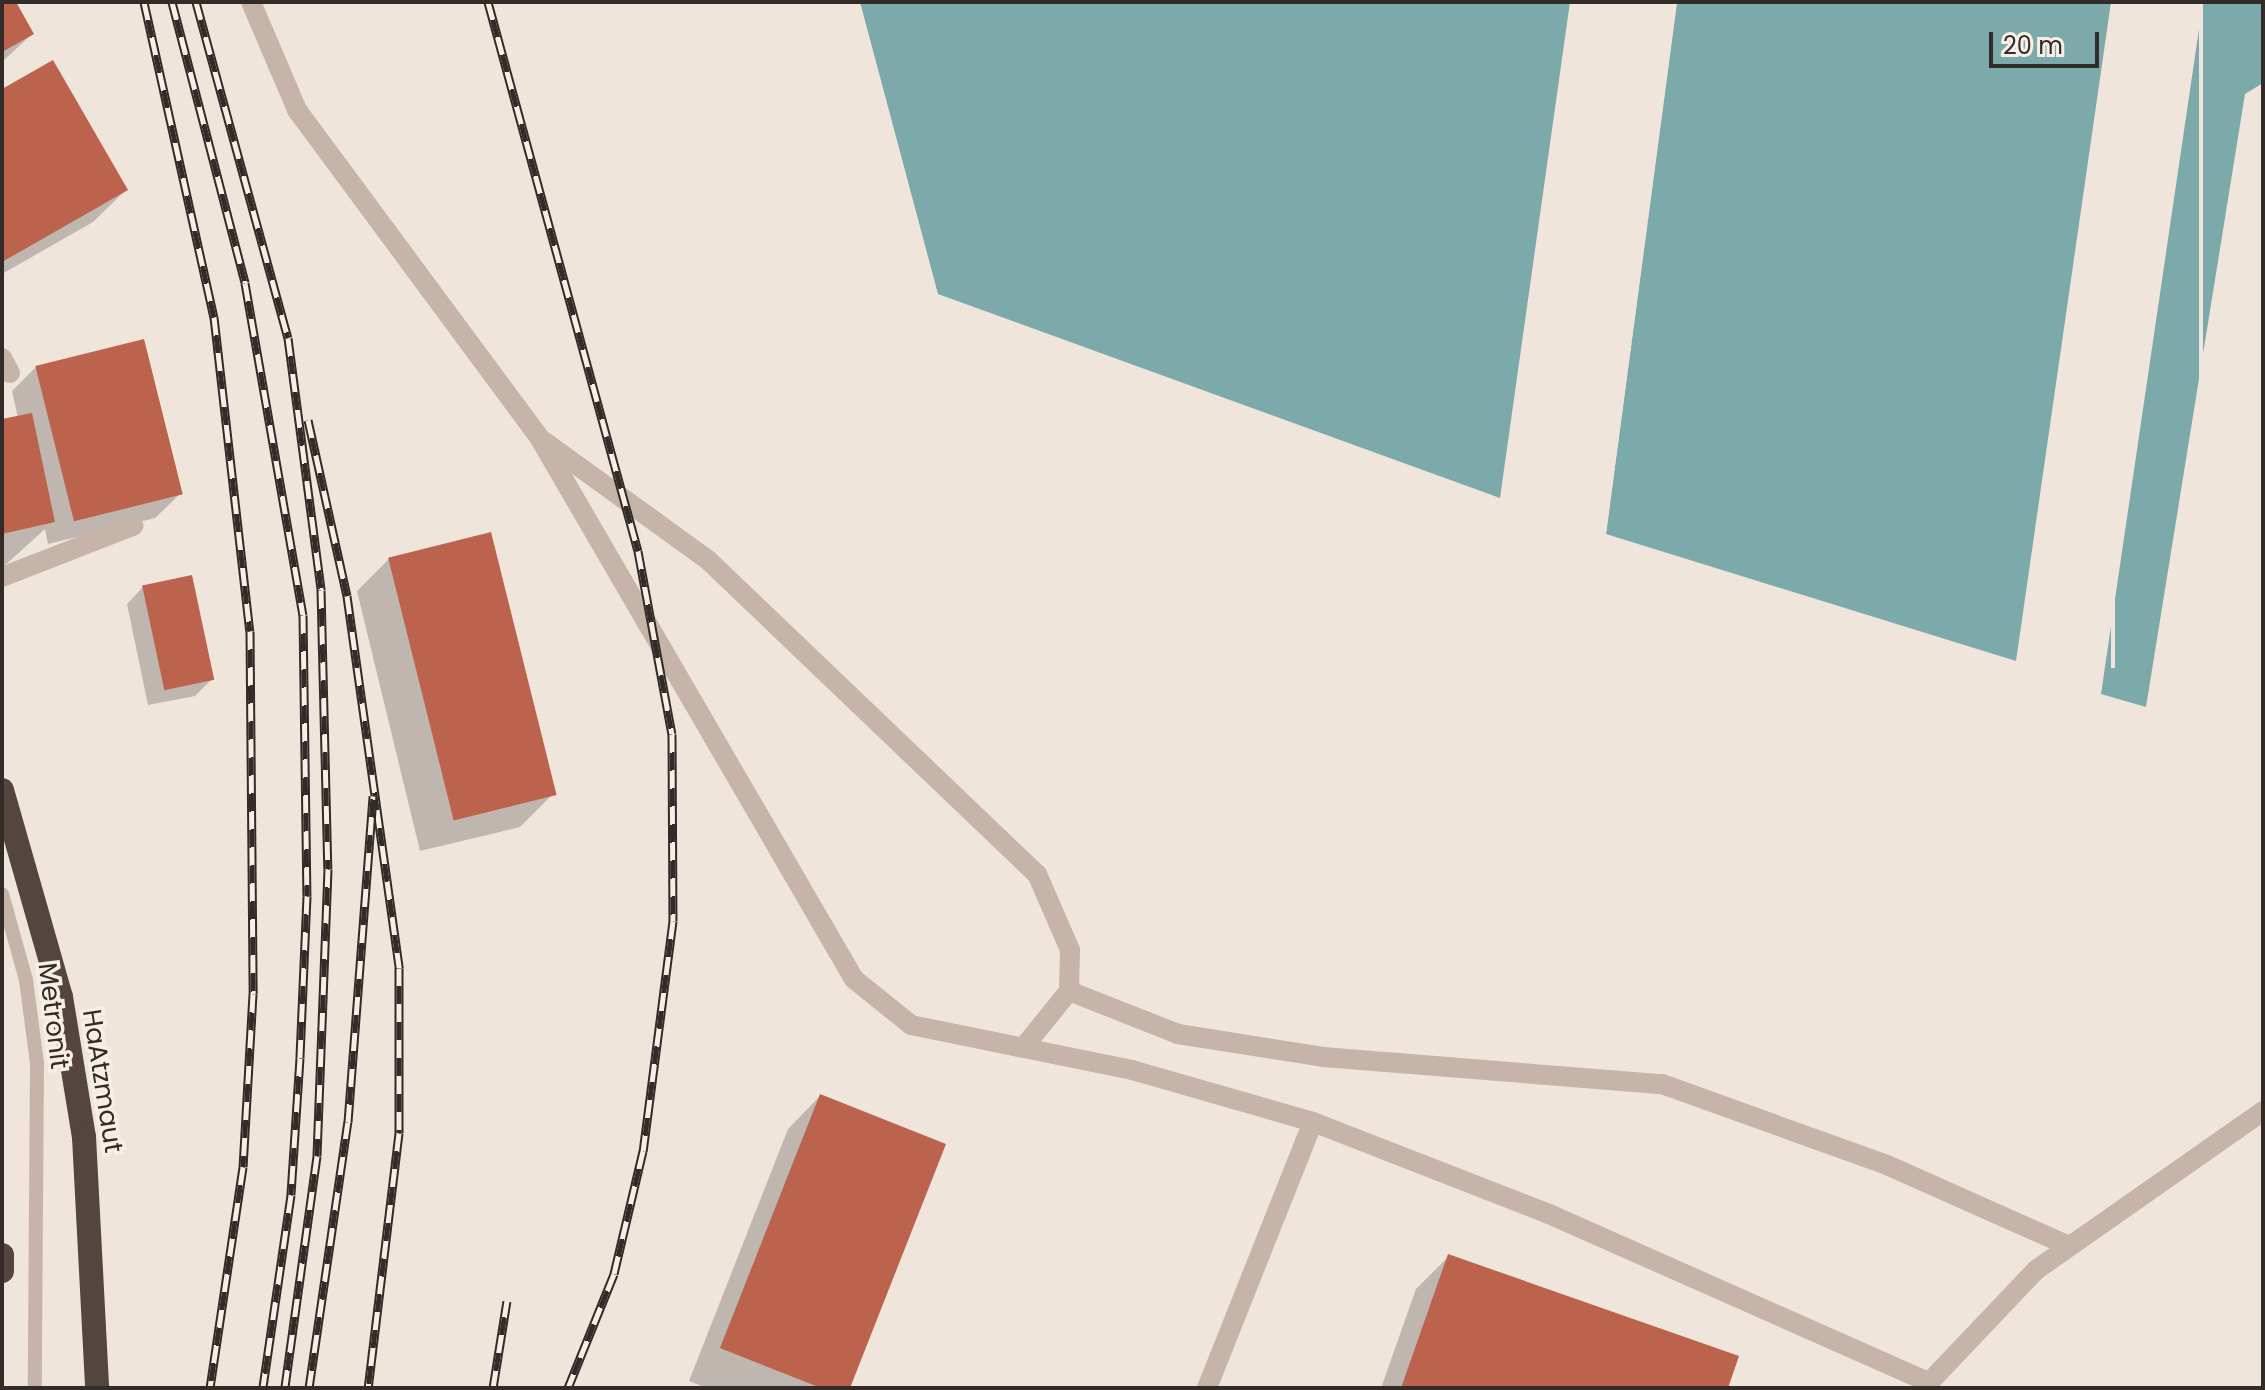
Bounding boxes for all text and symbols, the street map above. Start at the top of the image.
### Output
scale bar [1993,16,2103,66]
text: 20 m [2003,29,2063,62]
street label: Metronit [31,961,75,1071]
street label: HaAtzmaut [75,1007,129,1155]

